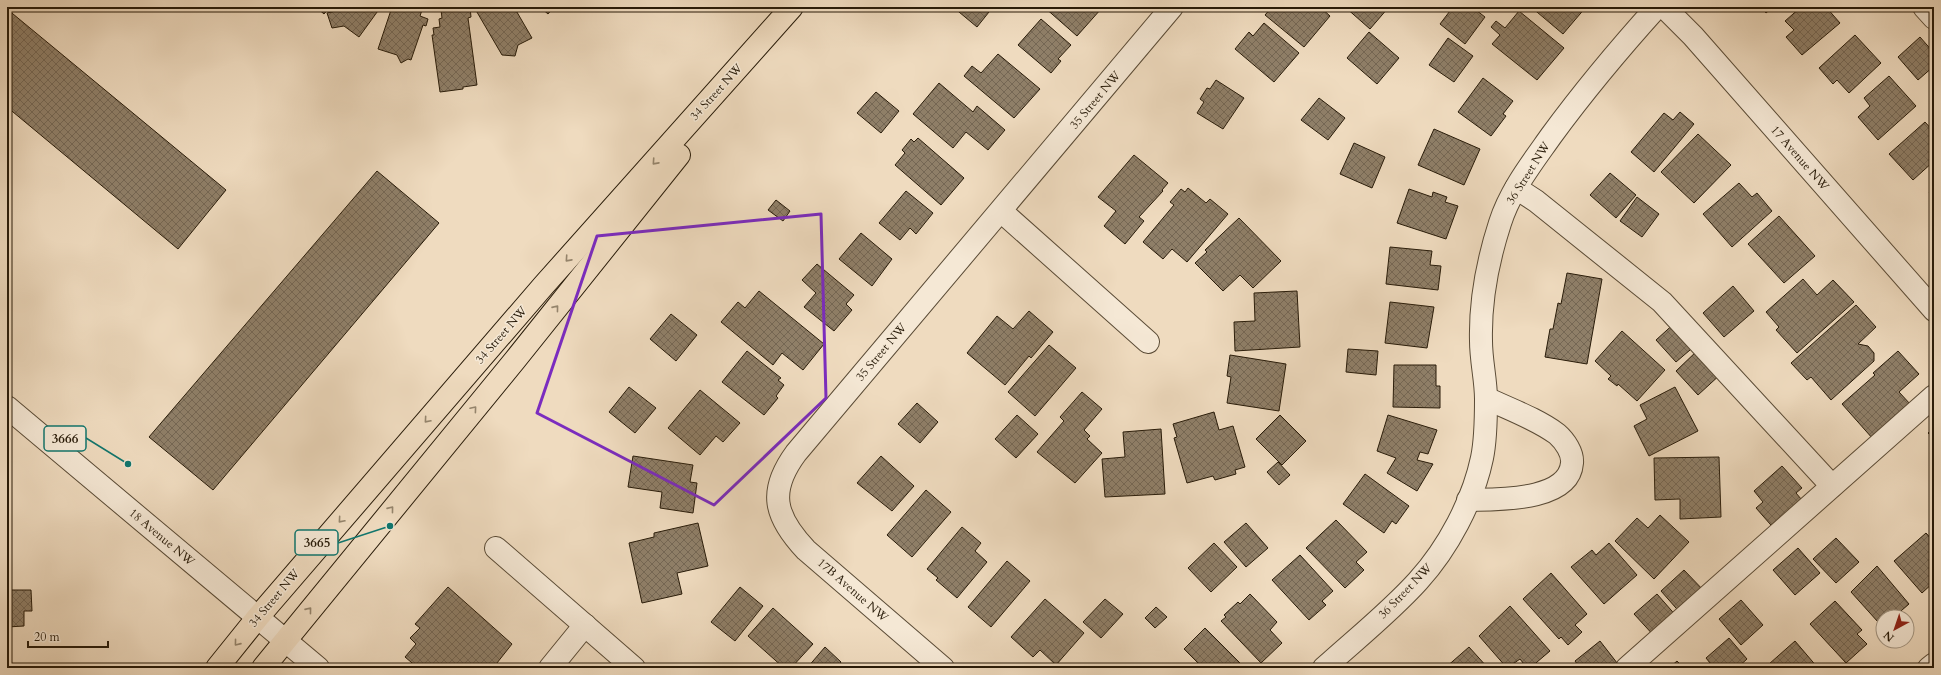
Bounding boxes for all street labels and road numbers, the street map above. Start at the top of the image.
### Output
street label: 34 Street NW [686,60,746,124]
street label: 35 Street NW [1066,67,1124,132]
street label: 17 Avenue NW [1767,122,1833,194]
street label: 36 Street NW [1502,138,1554,207]
street label: 34 Street NW [472,302,531,367]
street label: 35 Street NW [852,319,910,384]
street label: 18 Avenue NW [126,505,199,570]
street label: 17B Avenue NW [814,555,893,626]
street label: 36 Street NW [1375,559,1436,622]
street label: 34 Street NW [245,565,303,630]

